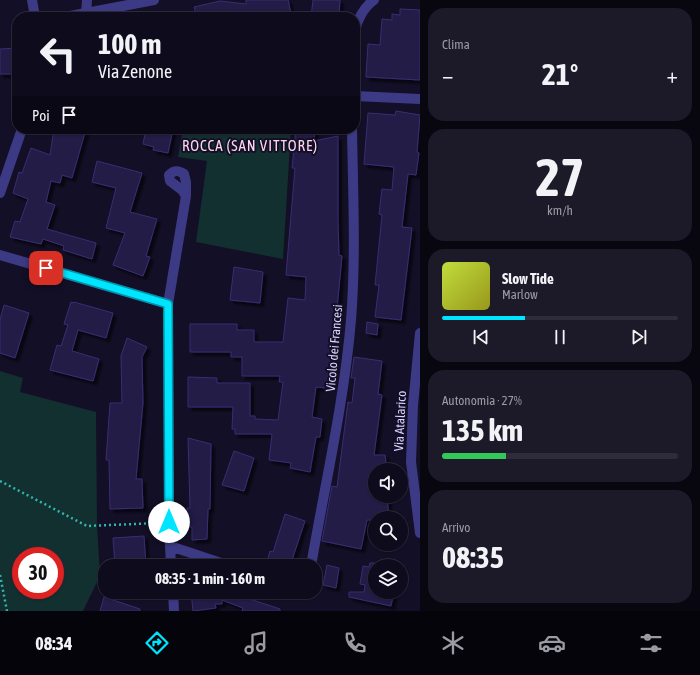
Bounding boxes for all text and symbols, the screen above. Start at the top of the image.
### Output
icon: left [32,28,84,80]
text: 100 m [98,28,161,60]
text: Clima [442,37,470,52]
text: 21° [542,57,578,91]
text: Via Zenone [98,61,172,82]
text: − [442,62,453,88]
text: + [667,62,678,88]
icon: arrive [58,104,80,126]
text: Poi [32,107,50,124]
district label: ROCCA (SAN VITTORE) [182,137,318,154]
text: 27 [536,147,584,207]
text: km/h [547,203,573,218]
pin [29,251,63,285]
icon: arrive [35,257,57,279]
text: Slow Tide [502,270,554,287]
text: Marlow [502,287,538,302]
street label: Vicolo dei Francesi [323,304,345,392]
icon: previous [470,326,492,348]
icon: pause [549,326,571,348]
icon: next [628,326,650,348]
street label: Via Atalarico [391,390,409,452]
text: Autonomia · 27% [442,393,522,408]
text: 135 km [442,413,523,447]
map controls [368,463,408,599]
button: sound [368,463,408,503]
position arrow [148,501,190,543]
button: search [368,511,408,551]
text: Arrivo [442,520,470,535]
text: 08:35 [442,540,504,574]
speed limit sign: 30 [12,547,64,599]
button: layers [368,559,408,599]
text: 08:35 · 1 min · 160 m [155,570,265,587]
icon: directions [143,629,171,657]
icon: music [242,629,270,657]
icon: phone [341,629,369,657]
icon: climate [439,629,467,657]
icon: car [538,629,566,657]
icon: filters [637,629,665,657]
text: 08:34 [35,633,72,654]

